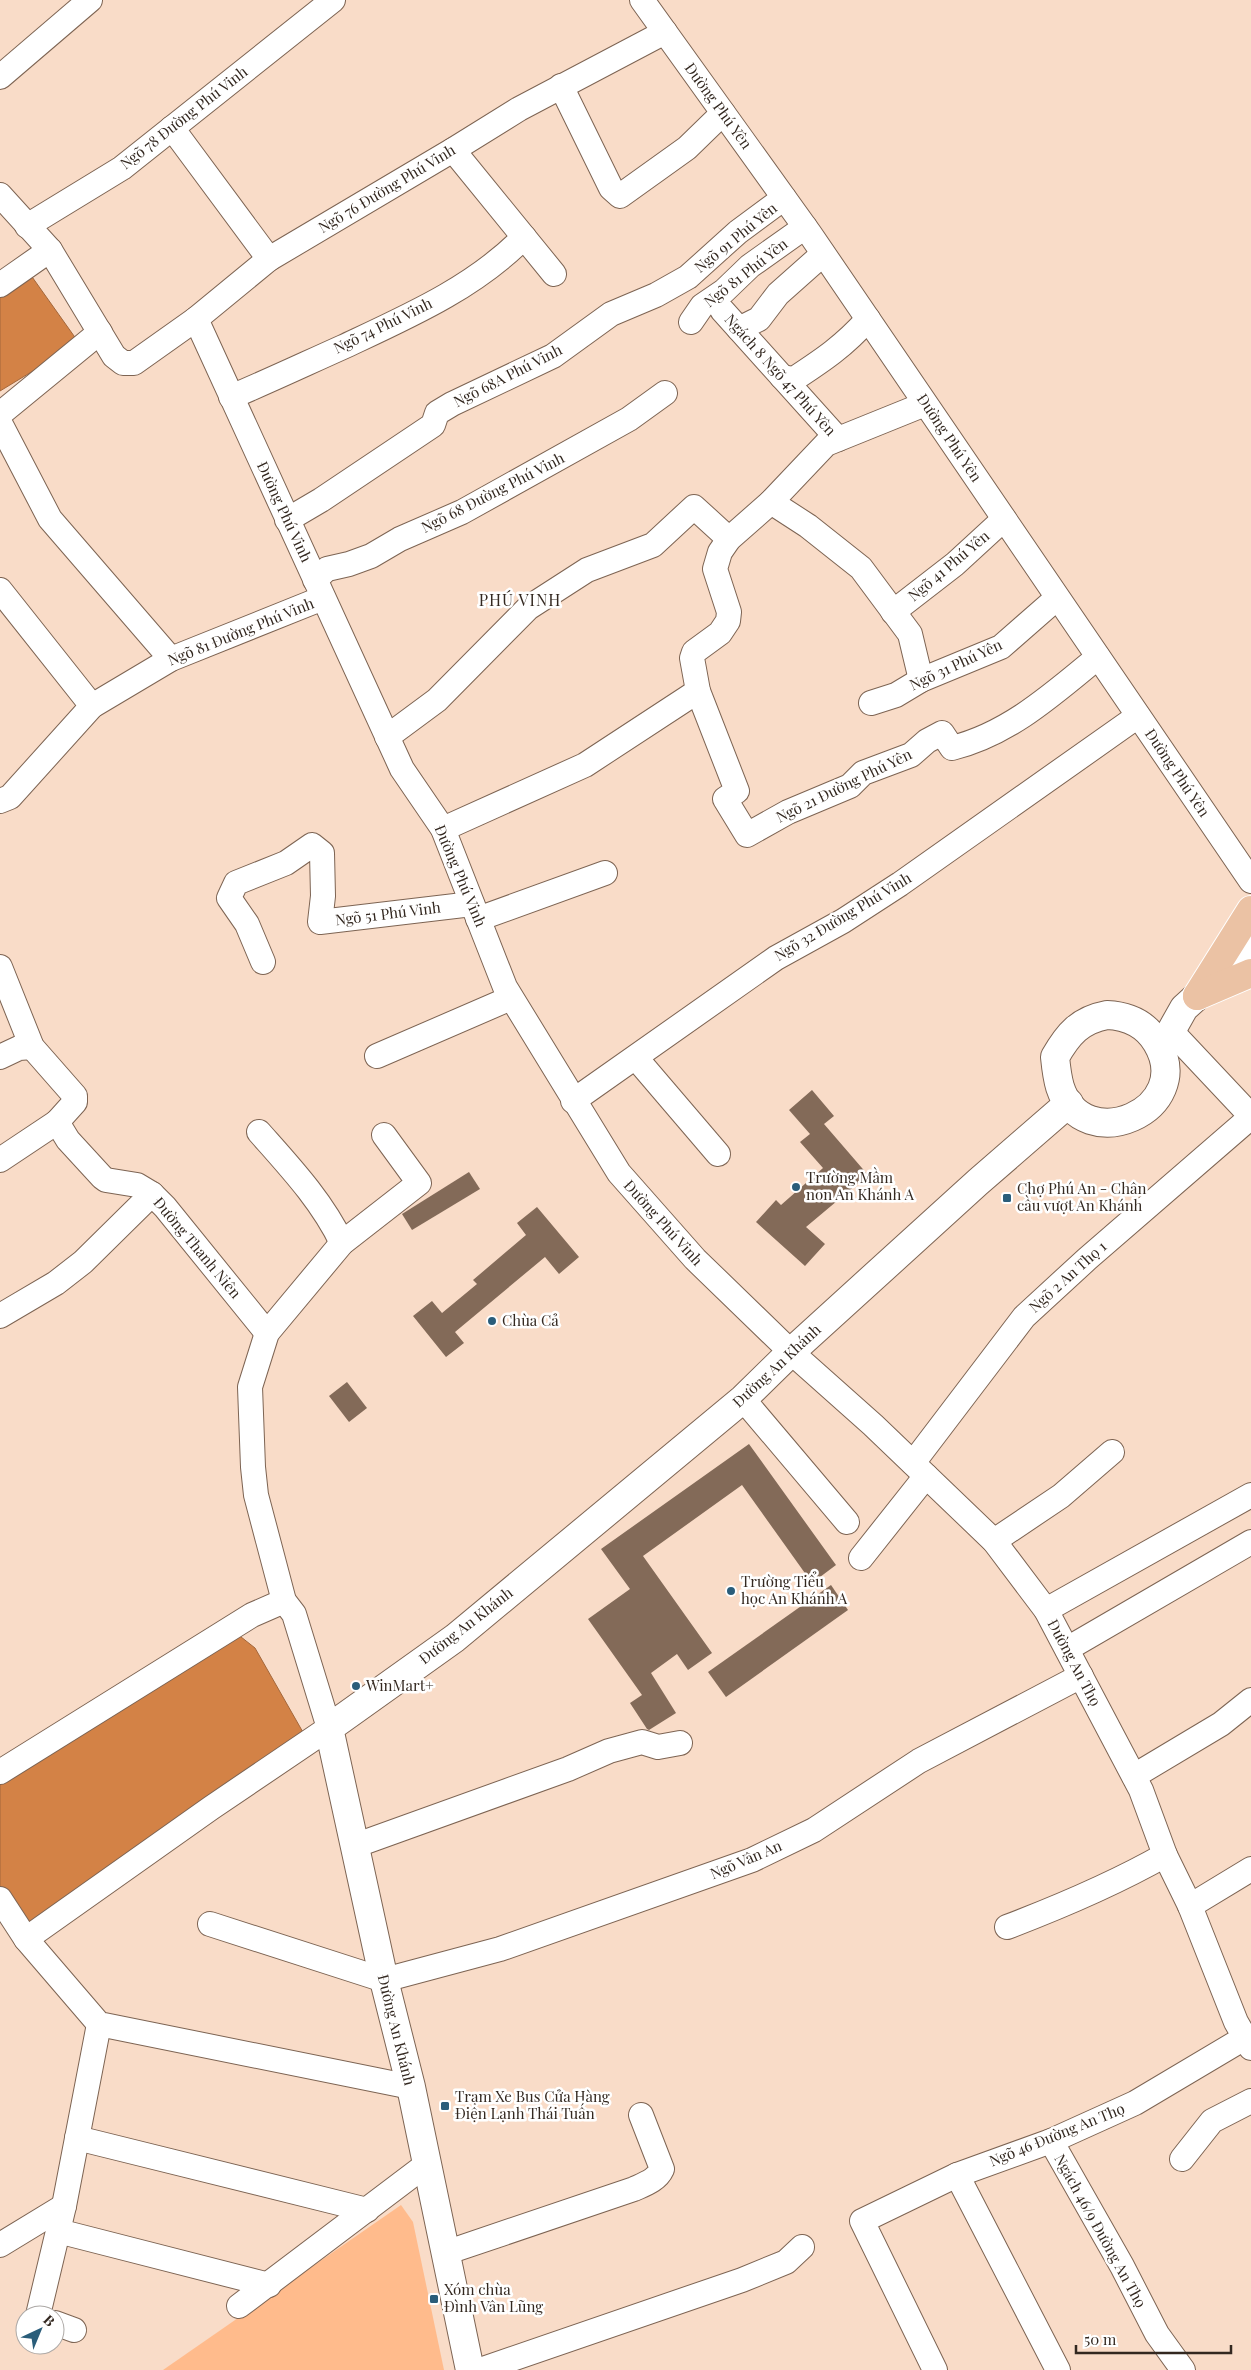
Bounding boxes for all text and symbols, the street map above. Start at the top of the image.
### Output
street label: Đường Phú Yên [681,58,757,153]
street label: Ngõ 78 Đường Phú Vinh [116,61,251,173]
street label: Ngõ 76 Đường Phú Vinh [314,139,459,237]
street label: Ngõ 91 Phú Yên [690,198,781,277]
street label: Ngõ 81 Phú Yên [699,233,791,311]
street label: Ngõ 74 Phú Vinh [330,293,435,358]
street label: Ngách 8 Ngõ 47 Phú Yên [721,309,841,439]
street label: Ngõ 68A Phú Vinh [450,339,565,411]
street label: Đường Phú Yên [913,390,987,485]
street label: Ngõ 68 Đường Phú Vinh [418,447,568,537]
street label: Đường Phú Vinh [253,458,317,565]
street label: Ngõ 41 Phú Yên [904,525,993,605]
district label: PHÚ VINH [479,589,561,610]
street label: Ngõ 81 Đường Phú Vinh [165,593,317,670]
street label: Ngõ 31 Phú Yên [906,634,1005,694]
street label: Đường Phú Yên [1141,725,1215,820]
street label: Ngõ 21 Đường Phú Yên [772,744,915,827]
street label: Đường Phú Vinh [430,822,491,930]
street label: Ngõ 32 Đường Phú Vinh [770,867,915,965]
street label: Ngõ 51 Phú Vinh [334,897,442,929]
place label: Trường Mầm non An Khánh A [806,1167,915,1204]
street label: Đường Phú Vinh [620,1175,708,1270]
place label: Chợ Phú An - Chân cầu vượt An Khánh [1017,1178,1146,1215]
marker: Trường Mầm non An Khánh A [790,1181,802,1193]
marker: Chợ Phú An - Chân cầu vượt An Khánh [1001,1192,1013,1204]
street label: Đường Thanh Niên [150,1193,246,1302]
street label: Ngõ 2 An Thọ 1 [1024,1236,1111,1316]
place label: Chùa Cả [502,1310,559,1330]
marker: Chùa Cả [486,1315,498,1327]
street label: Đường An Khánh [728,1319,825,1411]
place label: Trường Tiểu học An Khánh A [741,1571,848,1608]
street label: Đường An Khánh [414,1582,517,1668]
marker: Trường Tiểu học An Khánh A [725,1585,737,1597]
street label: Đường An Thọ [1044,1616,1106,1710]
place label: WinMart+ [365,1675,434,1695]
marker: WinMart+ [350,1680,362,1692]
street label: Ngõ Vân An [707,1835,785,1883]
street label: Đường An Khánh [374,1972,420,2088]
place label: Trạm Xe Bus Cửa Hàng Điện Lạnh Thái Tuấn [455,2086,610,2123]
street label: Ngõ 46 Đường An Thọ [986,2098,1127,2170]
marker: Trạm Xe Bus Cửa Hàng Điện Lạnh Thái Tuấn [439,2100,451,2112]
street label: Ngách 46/9 Đường An Thọ [1050,2150,1151,2311]
place label: Xóm chùa Đình Vân Lũng [444,2279,543,2316]
marker: Xóm chùa Đình Vân Lũng [428,2293,440,2305]
north arrow [15,2305,65,2355]
text: B [39,2310,59,2330]
scale bar [1076,2322,1231,2354]
text: 50 m [1084,2329,1117,2349]

